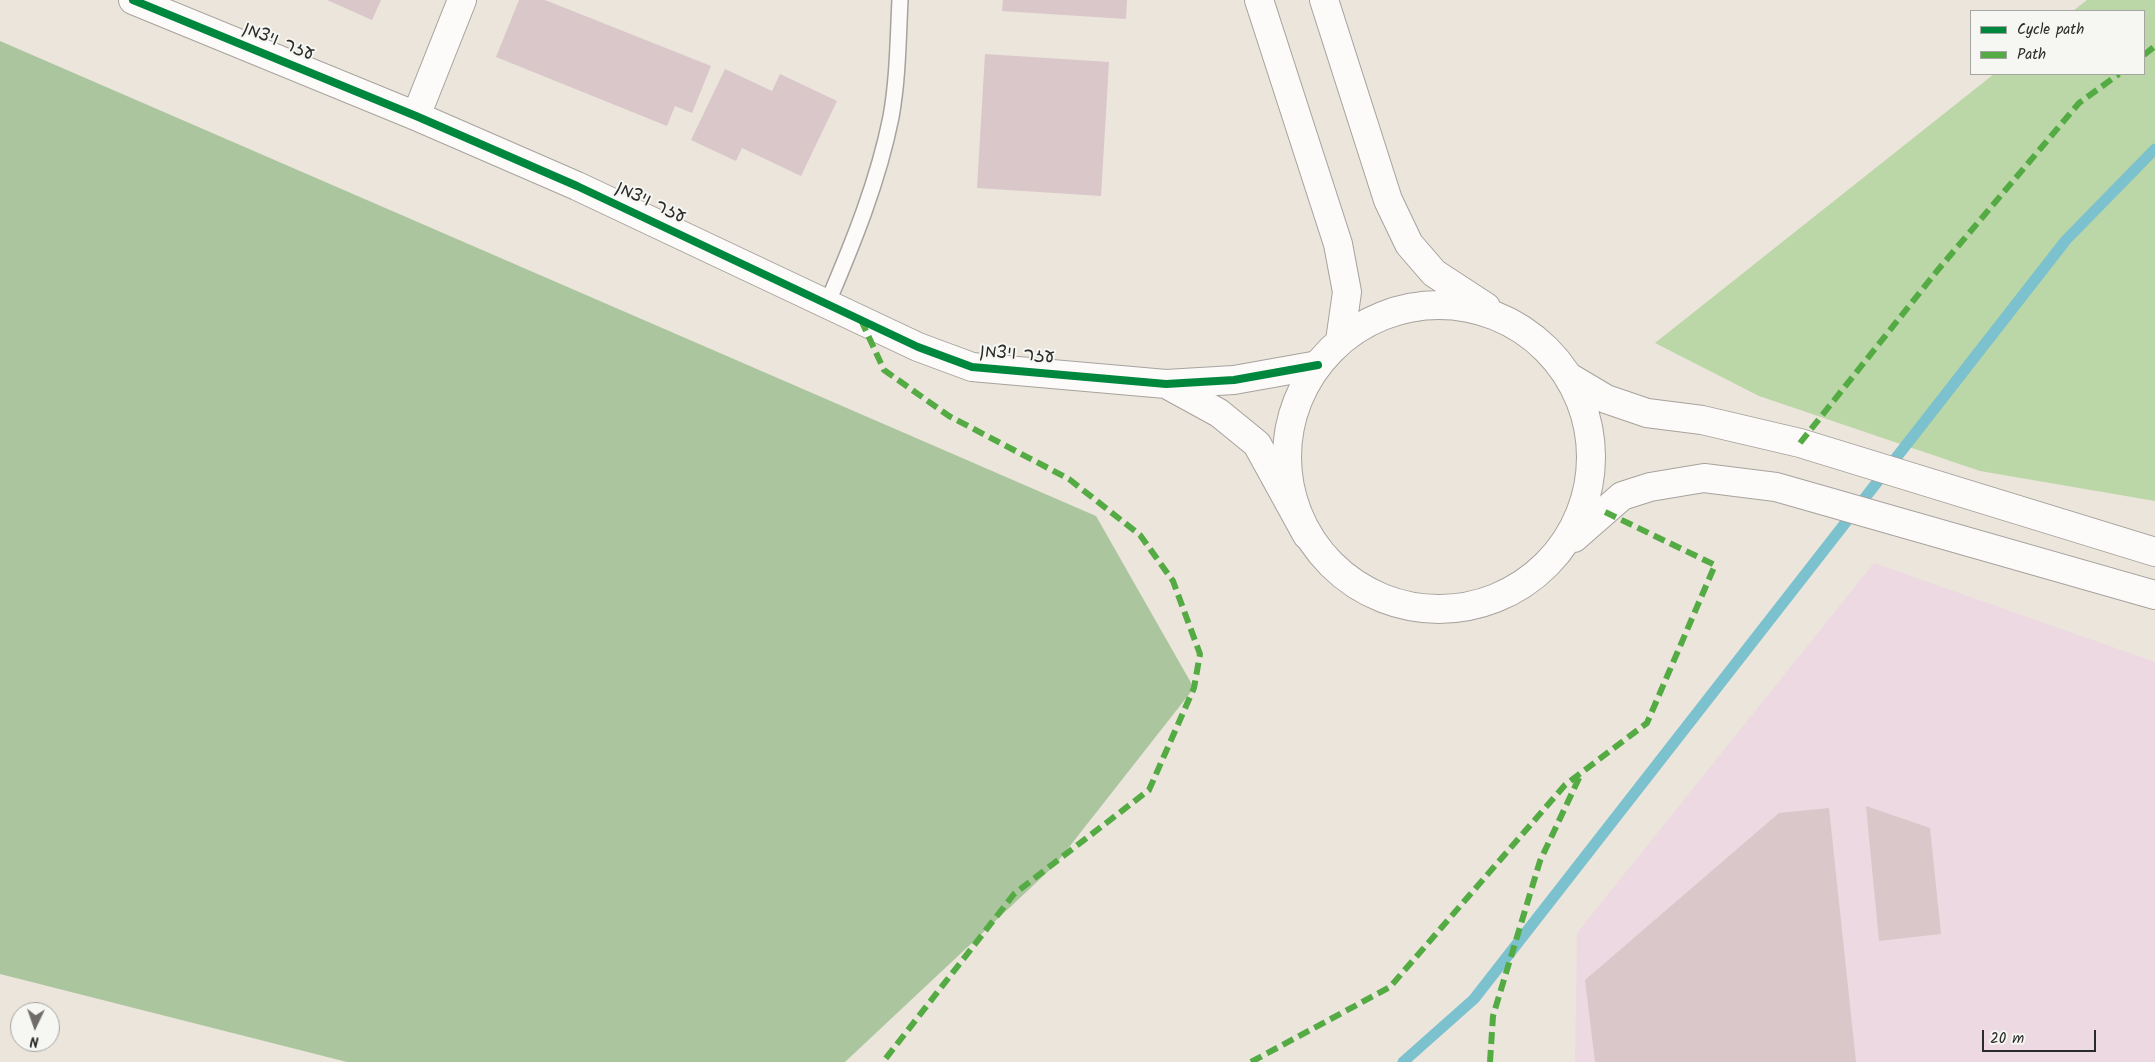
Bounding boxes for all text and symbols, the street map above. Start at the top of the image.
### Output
legend [1970,10,2145,75]
text: Cycle path [2017,18,2084,42]
street label: עזר ויצמן [239,19,317,67]
text: Path [2017,43,2046,67]
street label: עזר ויצמן [611,178,689,230]
street label: עזר ויצמן [979,342,1055,370]
north arrow [10,1002,60,1052]
scale bar [1985,1020,2099,1052]
text: 20 m [1990,1027,2024,1051]
text: N [29,1030,39,1052]

